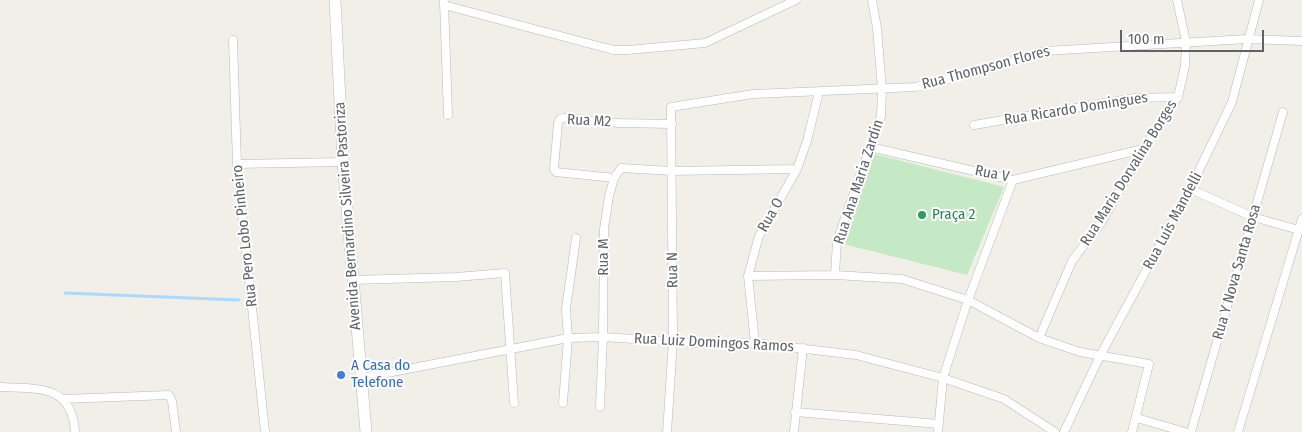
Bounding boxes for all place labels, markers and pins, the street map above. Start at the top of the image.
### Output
place label: Praça 2 [932,206,975,224]
marker: Praça 2 [916,209,928,221]
place label: A Casa do Telefone [351,357,410,392]
marker: A Casa do Telefone [335,369,347,381]

